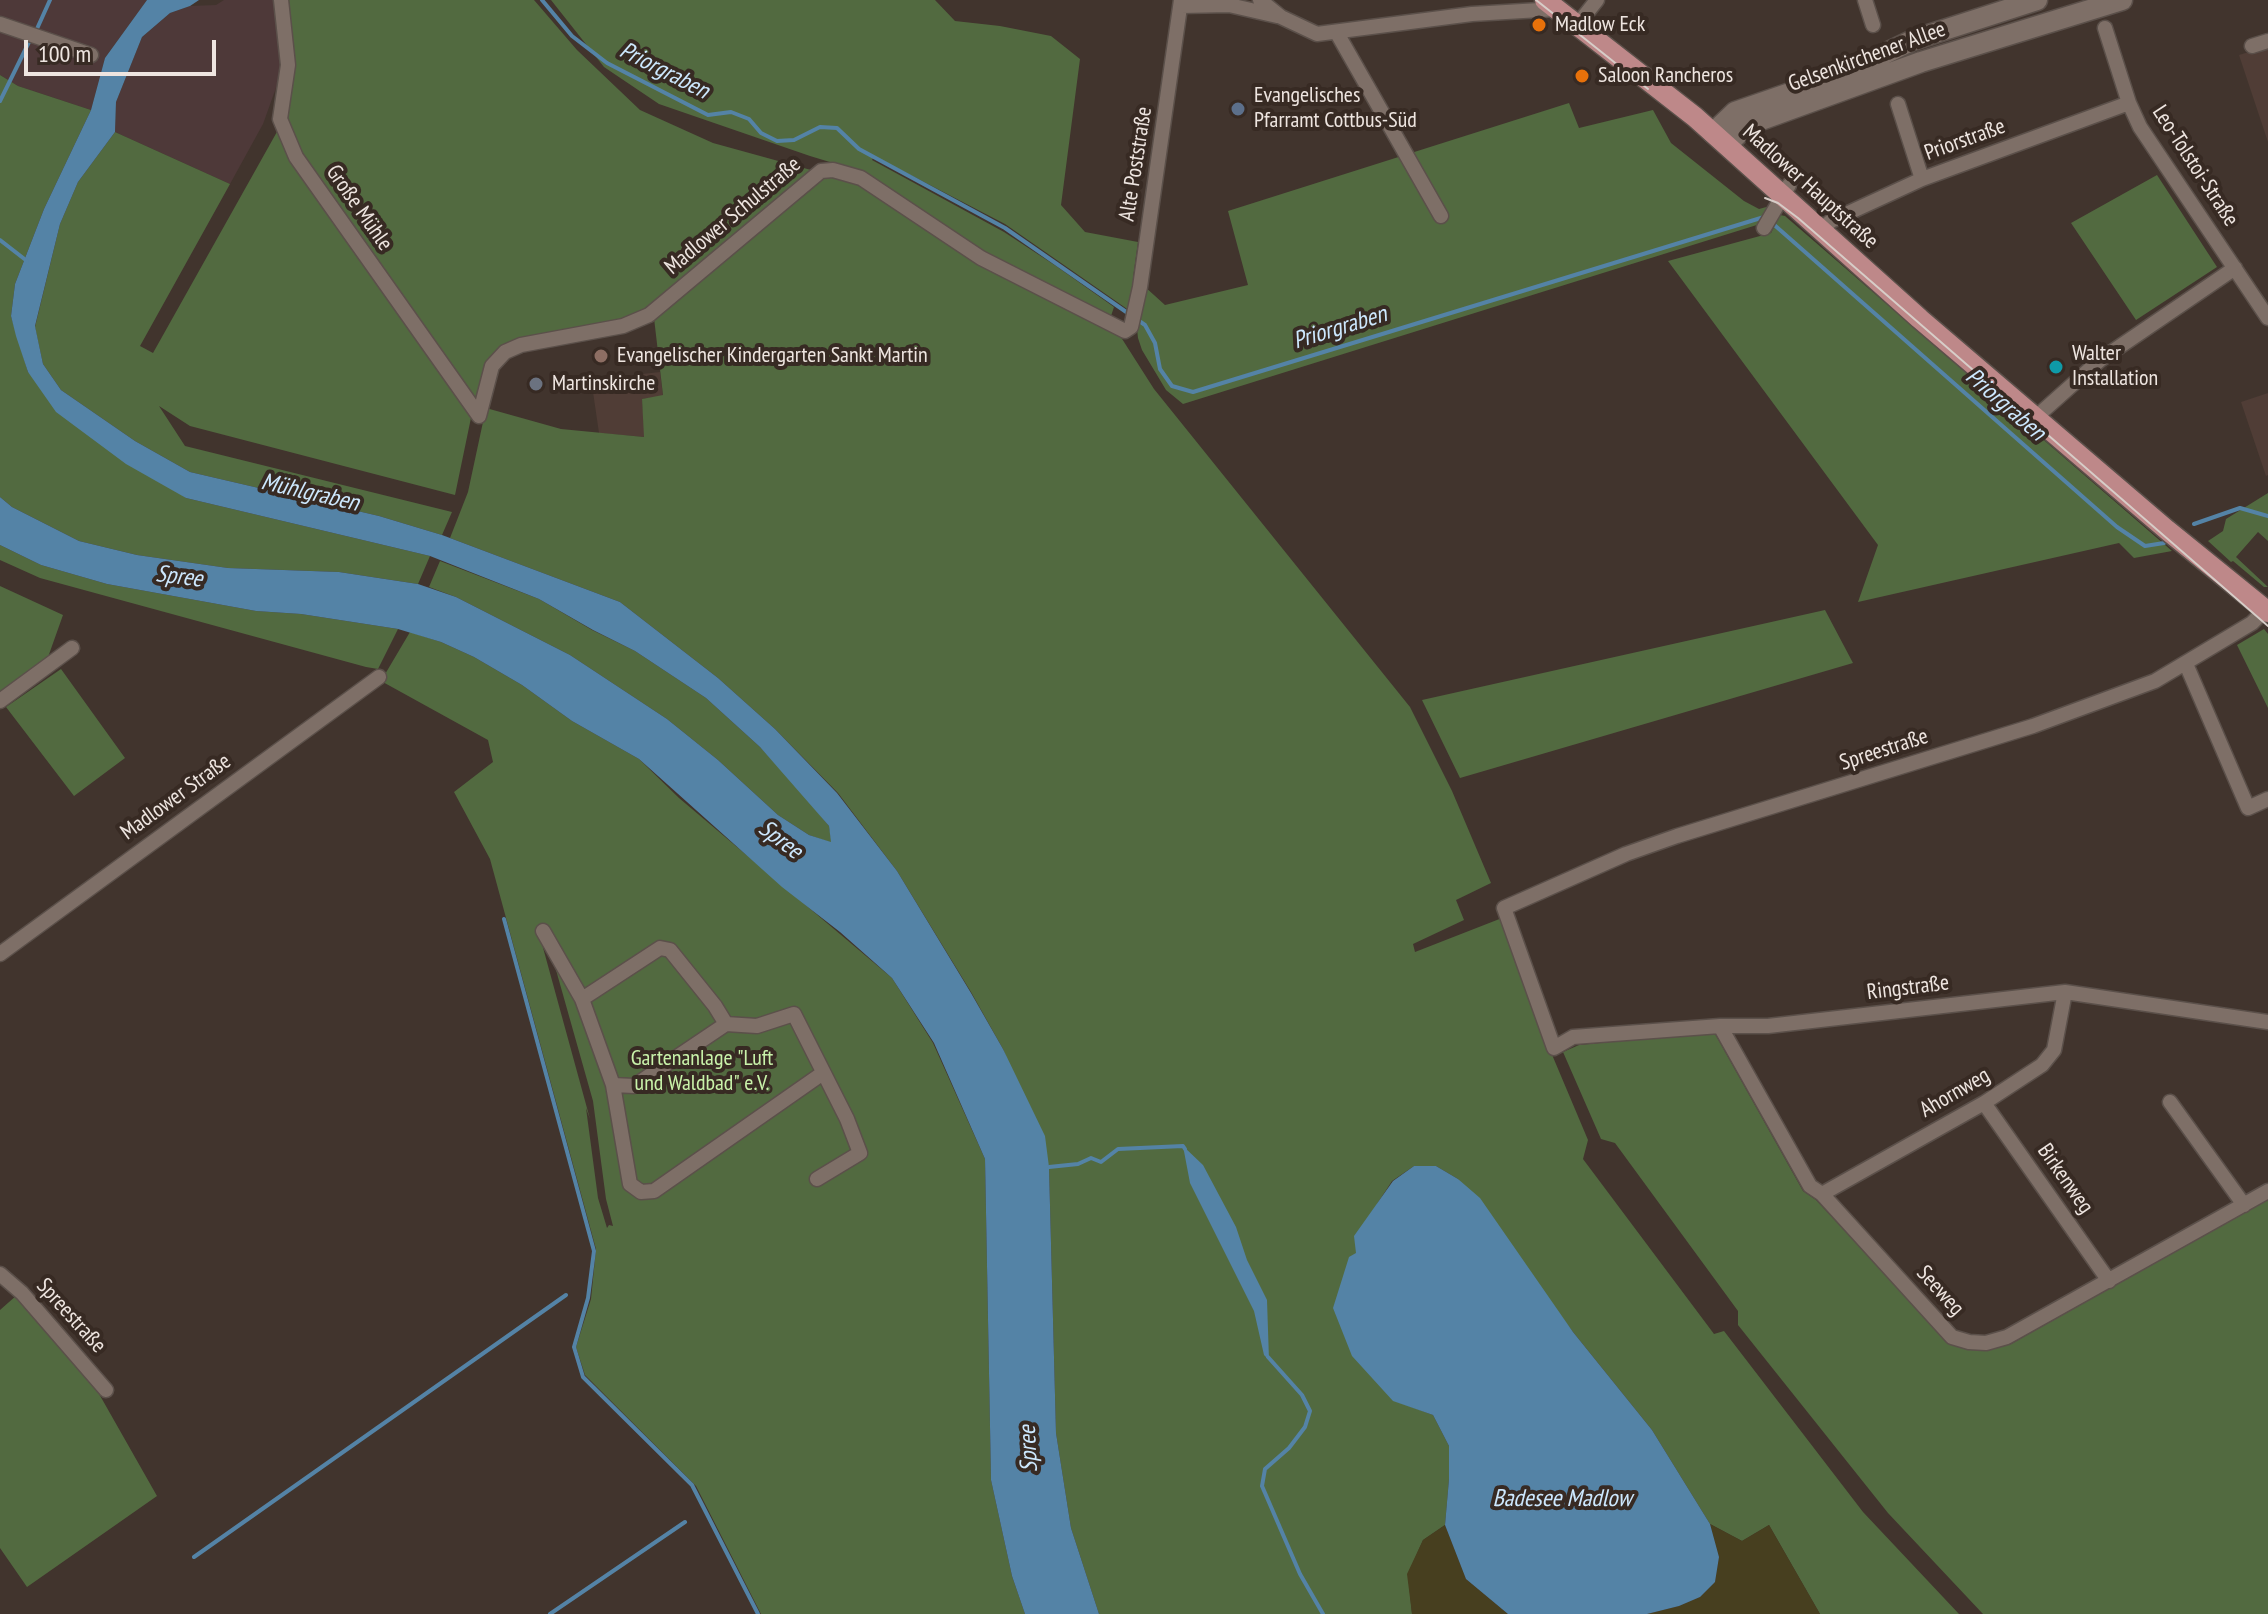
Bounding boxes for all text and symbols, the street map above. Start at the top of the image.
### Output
place label: Madlow Eck [1555,12,1645,38]
marker: Madlow Eck [1530,16,1548,34]
street label: Gelsenkirchener Allee [1785,16,1949,98]
scale bar [28,24,220,74]
water label: Priorgraben [615,36,713,106]
text: 100 m [38,38,91,69]
place label: Saloon Rancheros [1598,63,1733,89]
marker: Saloon Rancheros [1573,67,1591,85]
place label: Evangelisches Pfarramt Cottbus-Süd [1254,83,1417,134]
marker: Evangelisches Pfarramt Cottbus-Süd [1229,100,1247,118]
street label: Leo-Tolstoi-Straße [2146,101,2244,231]
street label: Alte Poststraße [1114,105,1158,223]
street label: Priorstraße [1921,113,2009,167]
street label: Madlower Hauptstraße [1737,119,1883,255]
street label: Madlower Schulstraße [660,152,806,280]
street label: Große Mühle [320,160,398,256]
water label: Priorgraben [1290,300,1390,356]
place label: Walter Installation [2072,341,2158,392]
place label: Evangelischer Kindergarten Sankt Martin [617,343,928,369]
marker: Evangelischer Kindergarten Sankt Martin [592,347,610,365]
marker: Walter Installation [2047,358,2065,376]
water label: Priorgraben [1959,363,2051,447]
place label: Martinskirche [552,371,655,397]
marker: Martinskirche [527,375,545,393]
water label: Mühlgraben [258,468,362,518]
water label: Spree [154,560,204,594]
street label: Spreestraße [1837,723,1931,777]
street label: Madlower Straße [116,748,236,846]
water label: Spree [753,814,807,866]
street label: Ringstraße [1865,970,1951,1006]
park label: Gartenanlage "Luft und Waldbad" e.V. [631,1046,773,1098]
street label: Ahornweg [1915,1062,1995,1124]
street label: Birkenweg [2031,1139,2099,1219]
street label: Seeweg [1911,1260,1969,1322]
street label: Spreestraße [31,1273,111,1359]
water label: Spree [1013,1425,1045,1473]
water label: Badesee Madlow [1492,1485,1632,1513]

